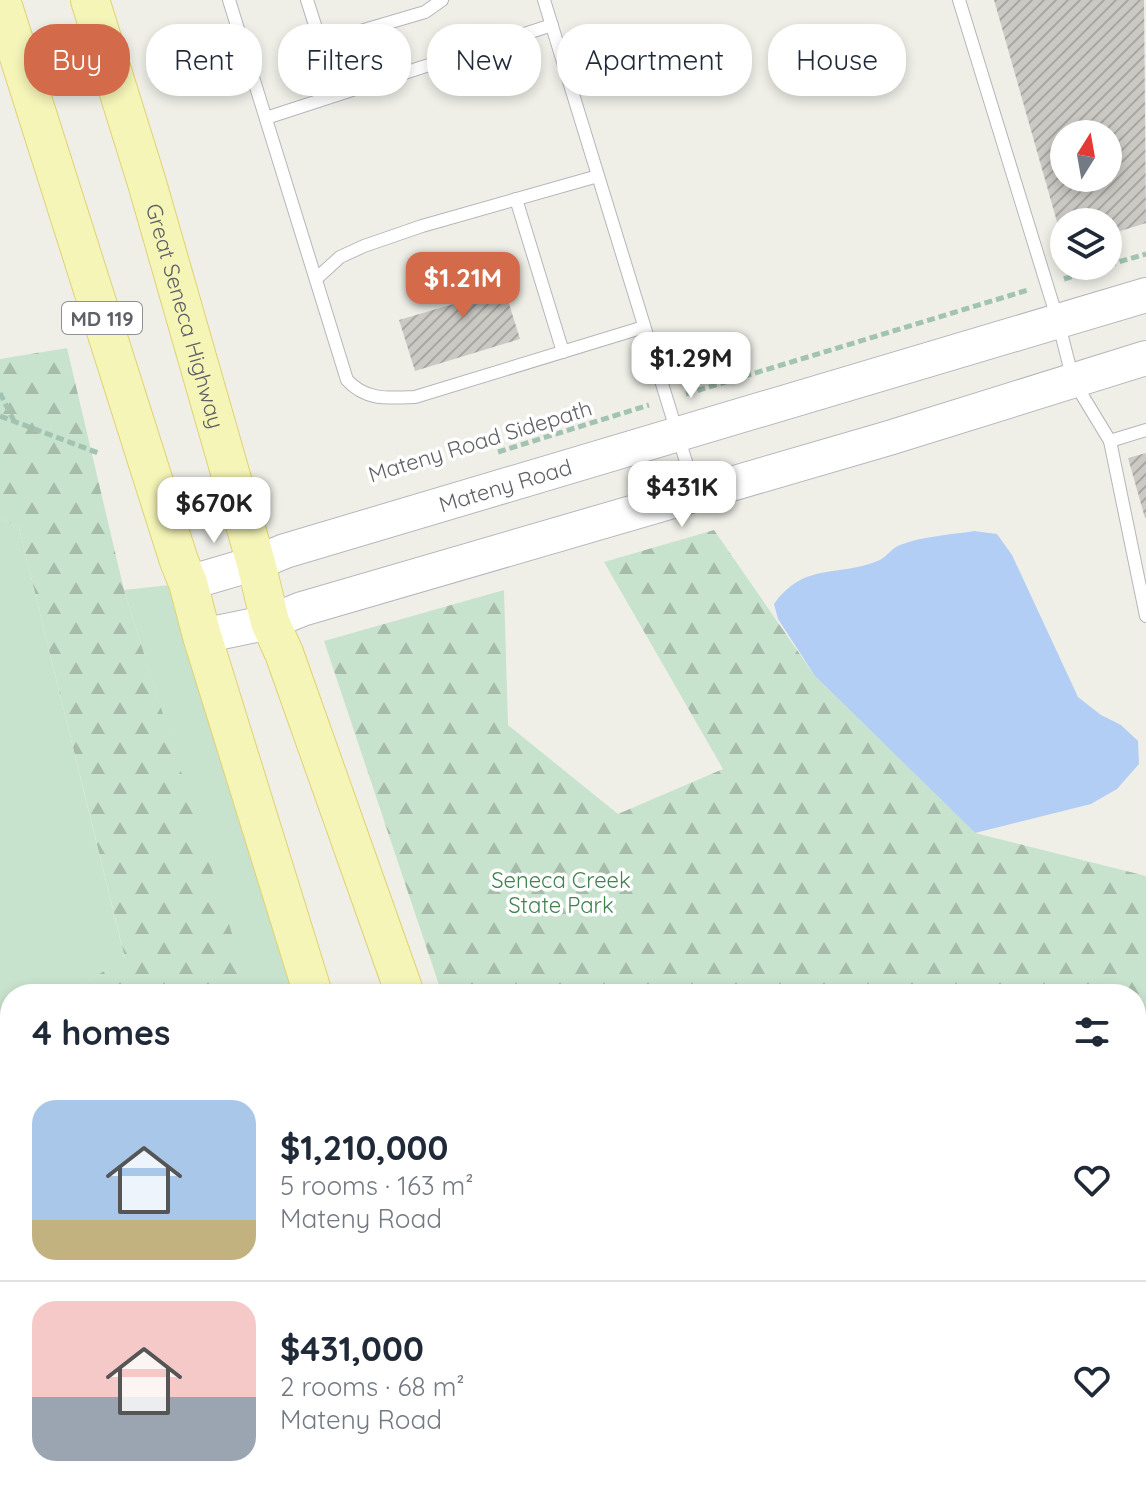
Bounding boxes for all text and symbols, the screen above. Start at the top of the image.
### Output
chip: Buy [24,24,130,96]
chip: Rent [146,24,262,96]
chip: Filters [278,24,411,96]
chip: New [427,24,541,96]
chip: Apartment [557,24,752,96]
chip: House [768,24,906,96]
north arrow [1050,120,1122,192]
map controls [1050,120,1122,280]
street label: Great Seneca Highway [140,200,231,432]
button: layers [1050,208,1122,280]
pin: $1.21M [398,252,528,320]
text: $1.21M [424,261,502,294]
road number: MD 119 [62,302,142,334]
pin: $1.29M [626,332,756,400]
text: $1.29M [650,341,732,374]
street label: Mateny Road Sidepath [365,394,595,488]
street label: Mateny Road [437,452,575,518]
pin: $431K [626,461,738,529]
text: $431K [646,470,718,503]
pin: $670K [158,477,270,545]
text: $670K [175,486,253,519]
park label: Seneca Creek State Park [491,866,631,919]
icon: filters [1070,1010,1114,1054]
text: 4 homes [32,1011,170,1054]
text: $1,210,000 [280,1126,448,1169]
icon: home [96,1132,192,1228]
icon: heart [1070,1158,1114,1202]
text: 5 rooms · 163 m² [280,1169,474,1202]
text: Mateny Road [280,1202,442,1235]
text: $431,000 [280,1327,424,1370]
icon: home [96,1333,192,1429]
icon: heart [1070,1359,1114,1403]
text: 2 rooms · 68 m² [280,1370,465,1403]
text: Mateny Road [280,1403,442,1436]

